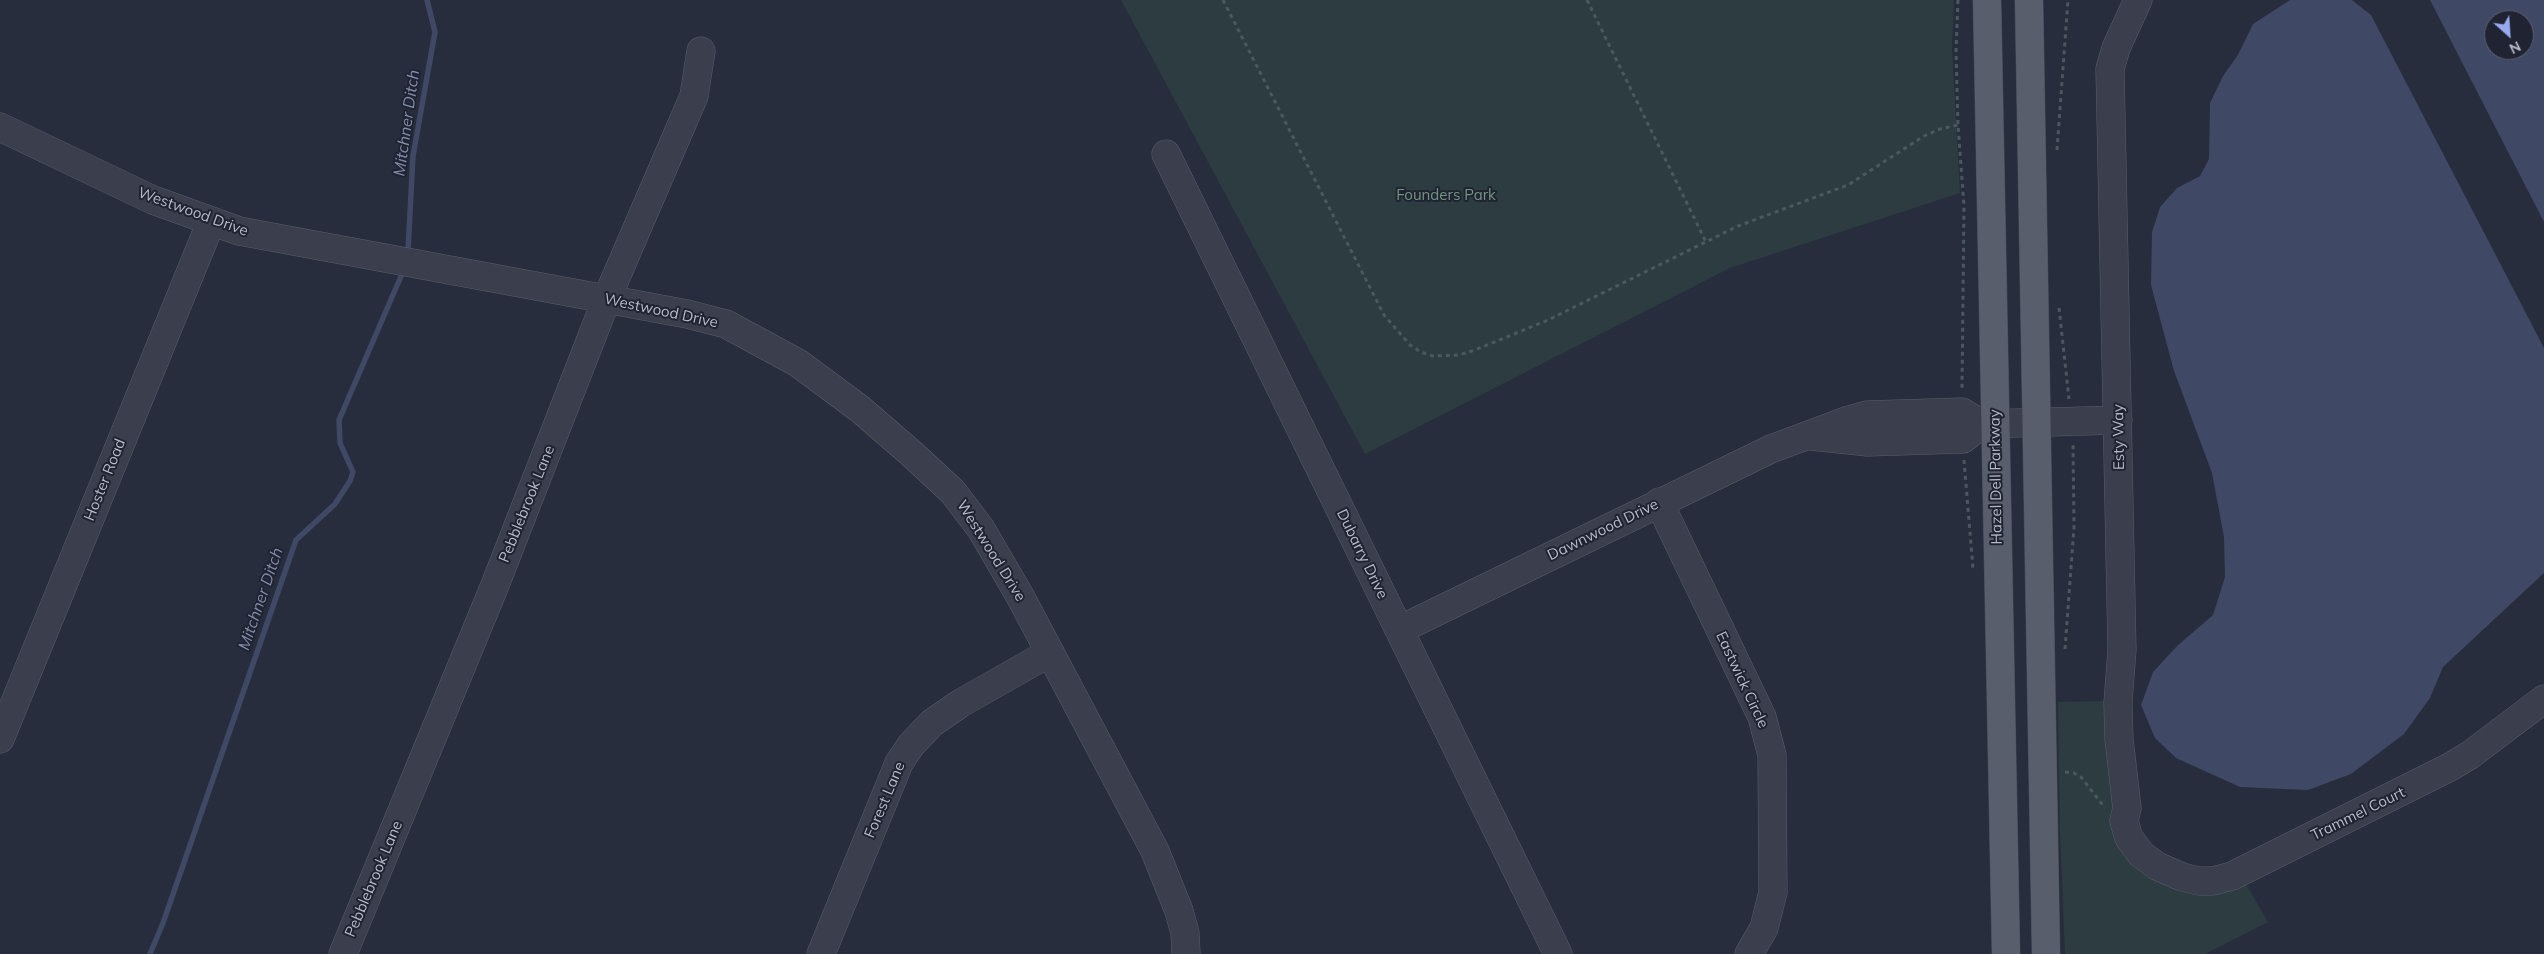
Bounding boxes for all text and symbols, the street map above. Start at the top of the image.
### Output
north arrow [2484,10,2534,60]
text: N [2506,37,2524,58]
water label: Mitchner Ditch [390,69,424,177]
street label: Westwood Drive [135,184,251,240]
park label: Founders Park [1396,186,1496,204]
street label: Westwood Drive [602,290,720,332]
street label: Esty Way [2109,404,2129,470]
street label: Hazel Dell Parkway [1986,409,2006,545]
street label: Hoster Road [80,436,130,524]
street label: Pebblebrook Lane [495,443,559,565]
street label: Dawnwood Drive [1545,495,1661,565]
street label: Westwood Drive [953,497,1029,605]
street label: Dubarry Drive [1333,506,1391,602]
water label: Mitchner Ditch [235,545,287,653]
street label: Eastwick Circle [1712,629,1772,731]
street label: Forest Lane [861,759,909,841]
street label: Trammel Court [2308,783,2408,845]
street label: Pebblebrook Lane [341,818,407,940]

